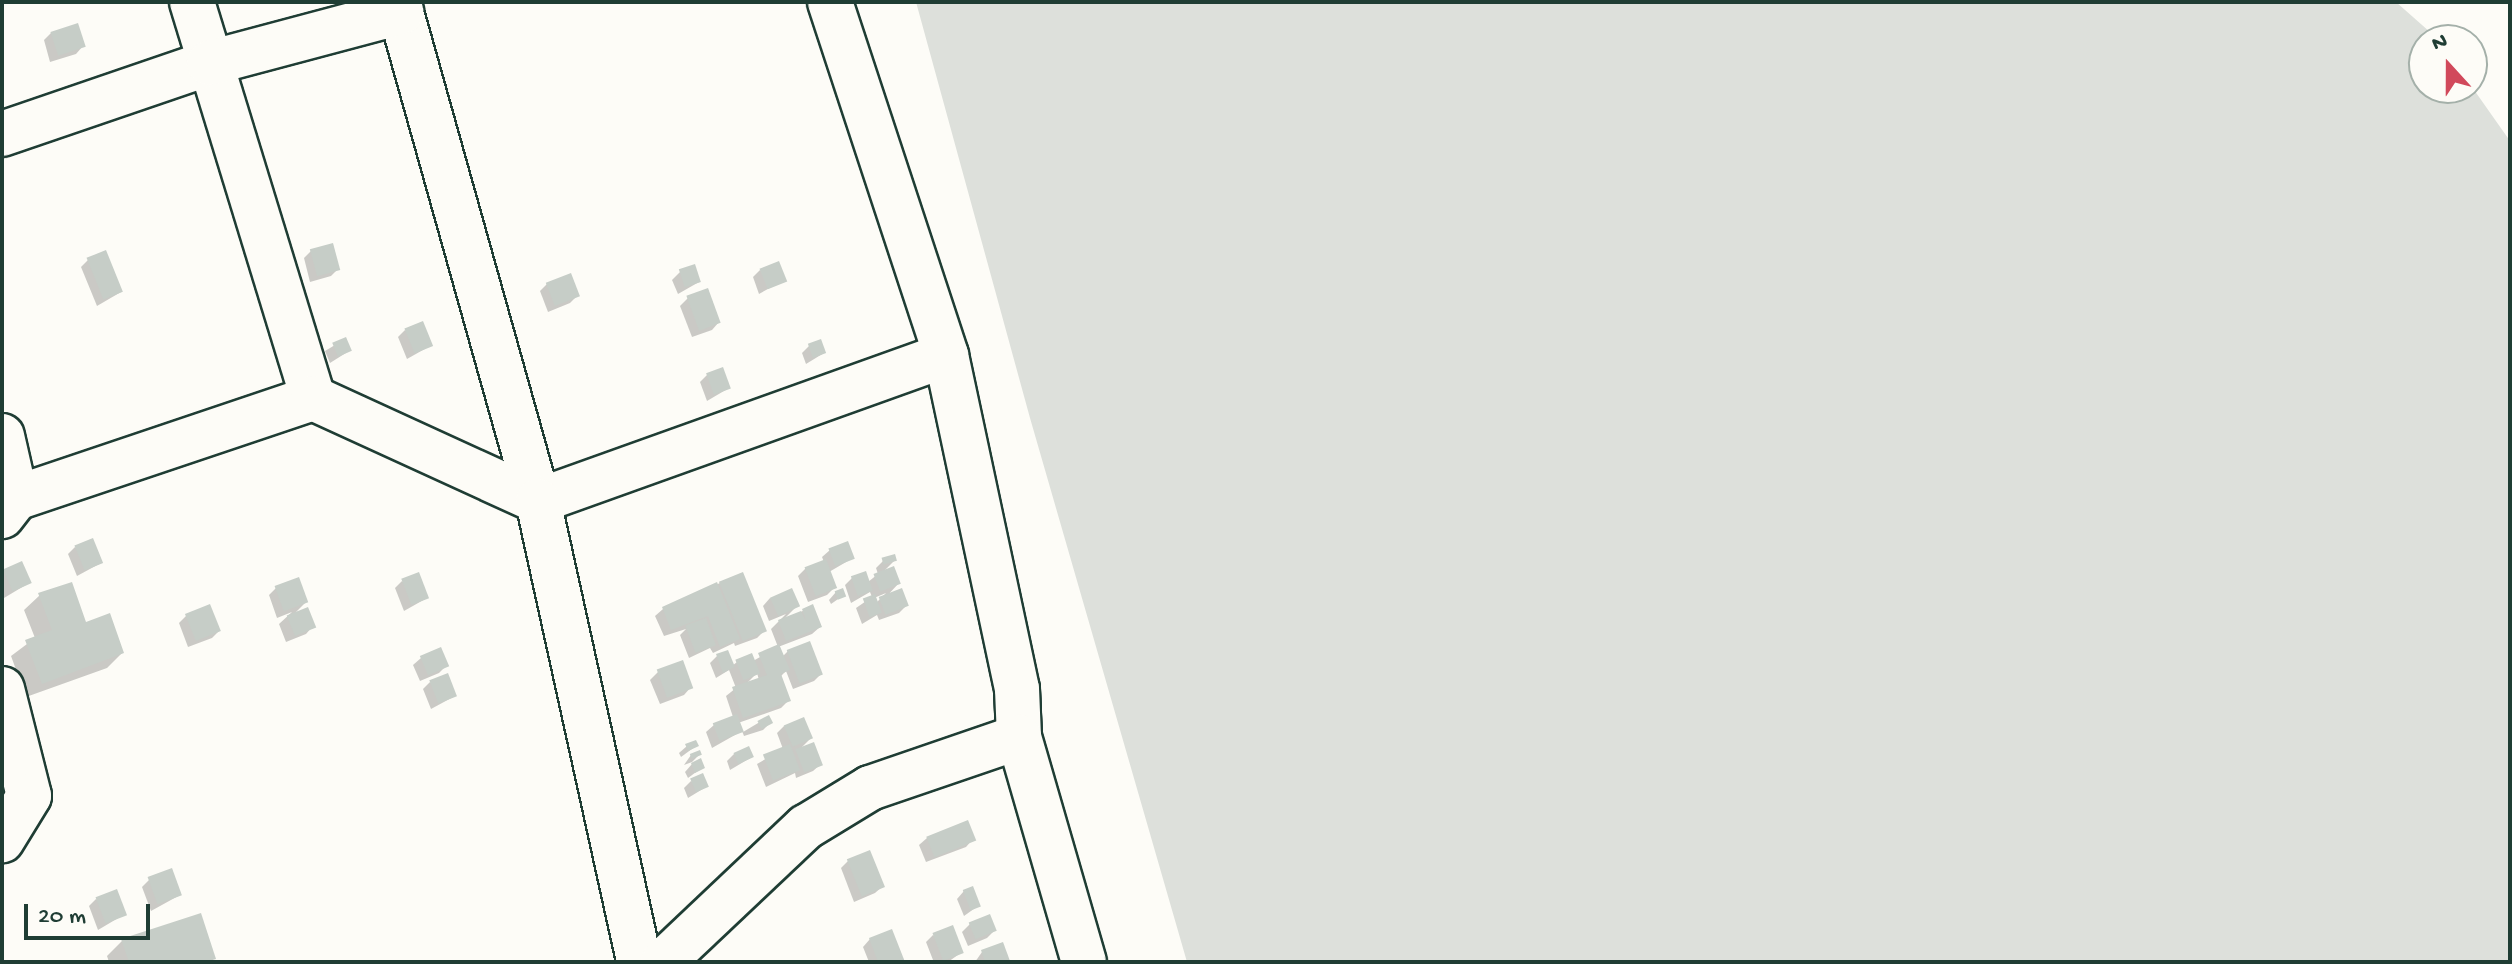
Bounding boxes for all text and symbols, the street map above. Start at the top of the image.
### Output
north arrow [2408,24,2488,104]
text: N [2429,29,2451,58]
scale bar [28,888,154,938]
text: 20 m [38,903,86,932]

